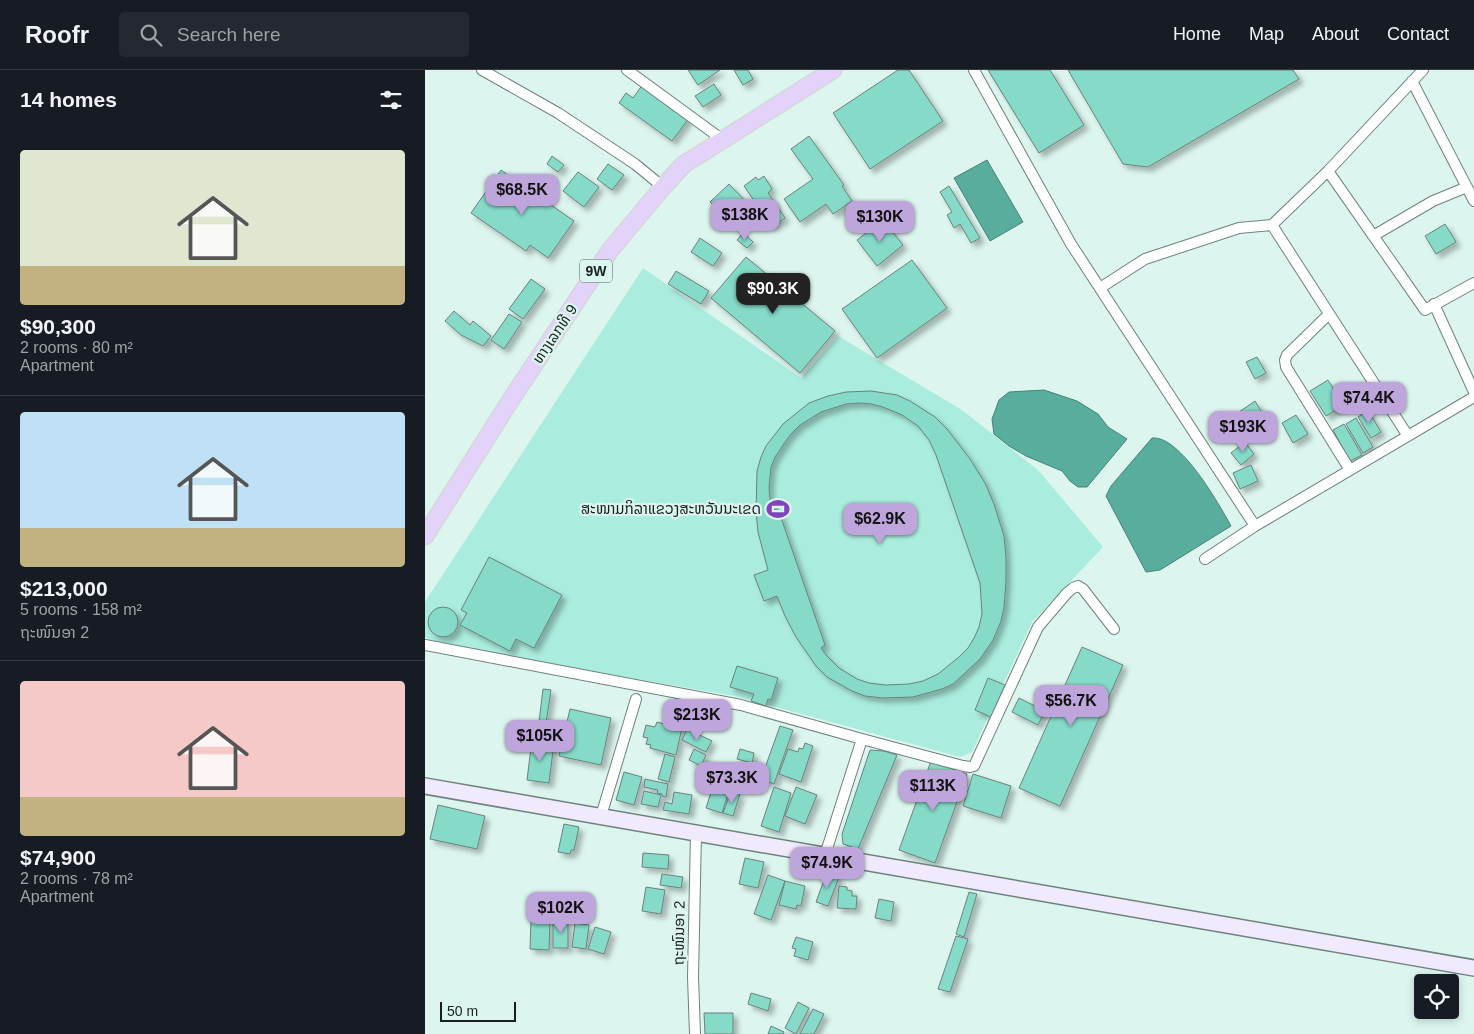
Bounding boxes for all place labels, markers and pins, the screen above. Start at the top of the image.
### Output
pin: $68.5K [481,174,563,216]
pin: $138K [710,198,780,241]
pin: $130K [845,200,915,243]
pin: $90.3K [732,272,814,315]
pin: $74.4K [1328,382,1410,424]
pin: $193K [1208,410,1278,453]
sports icon: ສະໜາມກິລາແຂວງສະຫວັນນະເຂດ [765,496,791,522]
place label: ສະໜາມກິລາແຂວງສະຫວັນນະເຂດ [581,500,761,517]
pin: $62.9K [839,502,921,545]
pin: $56.7K [1030,684,1112,727]
pin: $213K [662,698,732,741]
pin: $105K [505,720,575,762]
pin: $73.3K [691,762,773,804]
pin: $113K [898,770,968,812]
pin: $74.9K [786,846,868,889]
pin: $102K [526,892,596,934]

